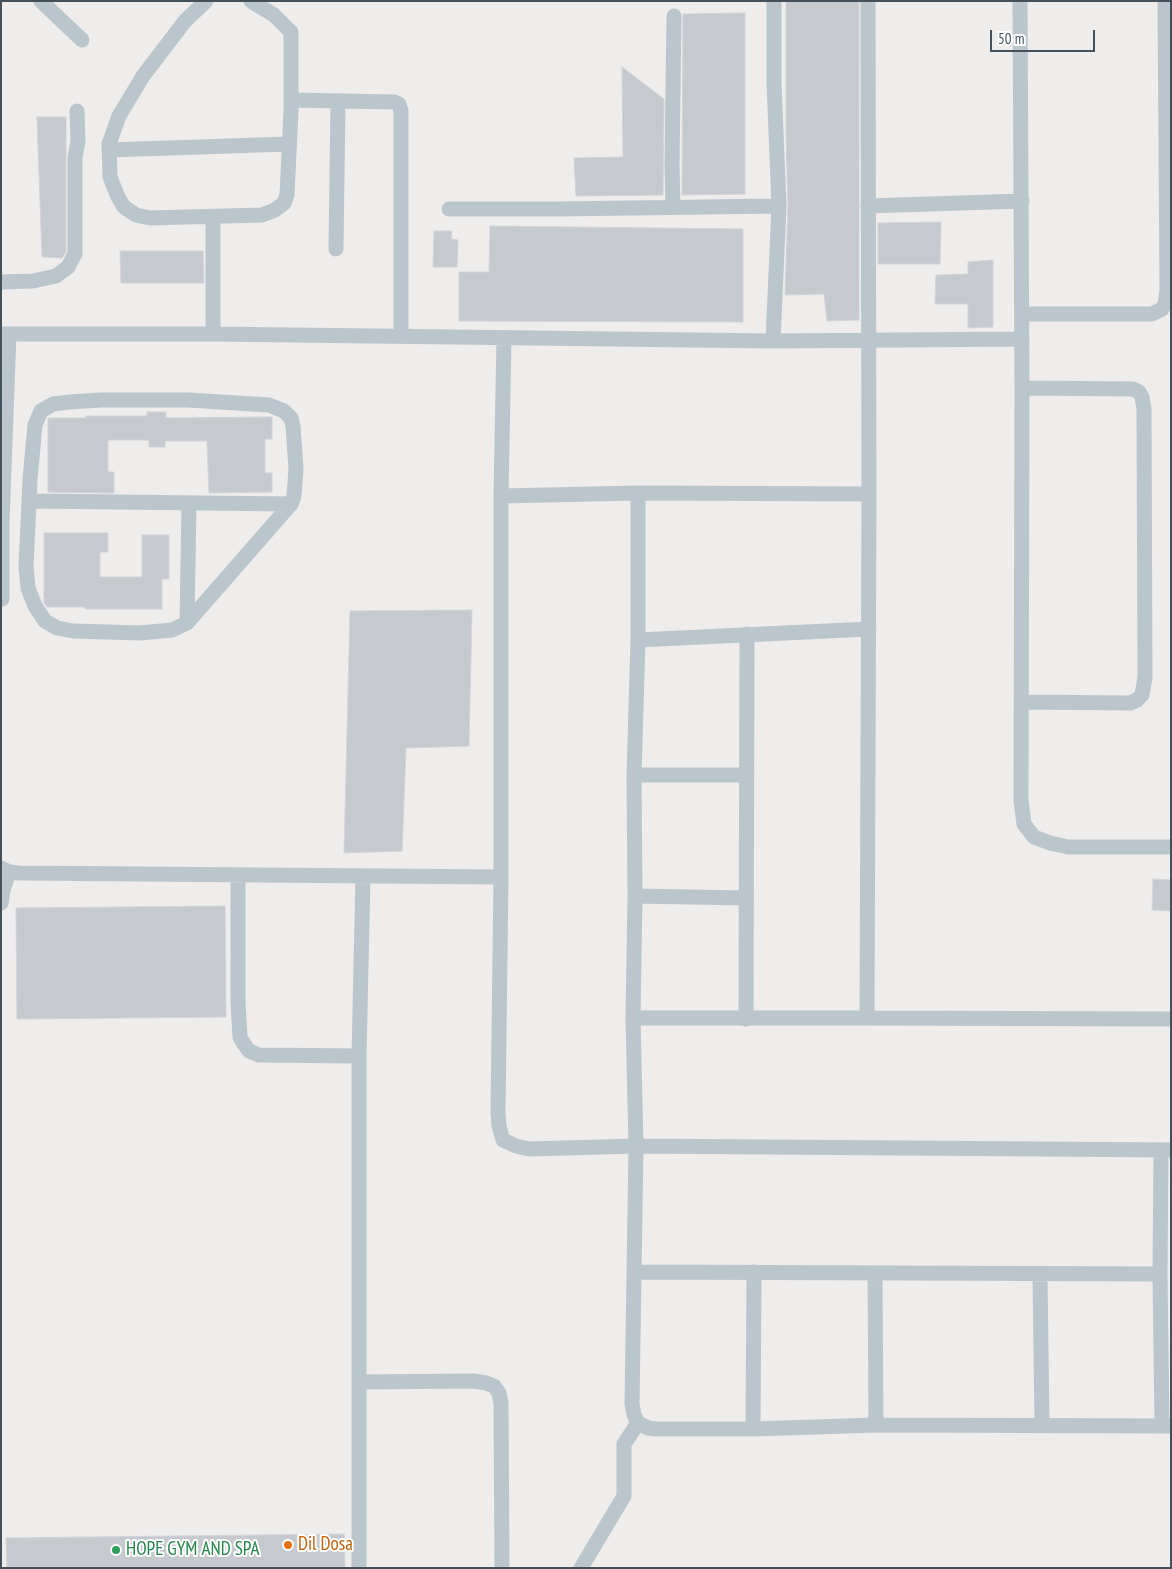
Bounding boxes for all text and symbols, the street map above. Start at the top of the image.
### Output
scale bar [992,20,1097,52]
text: 50 m [998,29,1024,48]
place label: Dil Dosa [298,1534,353,1556]
place label: HOPE GYM AND SPA [126,1539,259,1561]
marker: Dil Dosa [282,1539,294,1551]
marker: HOPE GYM AND SPA [110,1544,122,1556]

